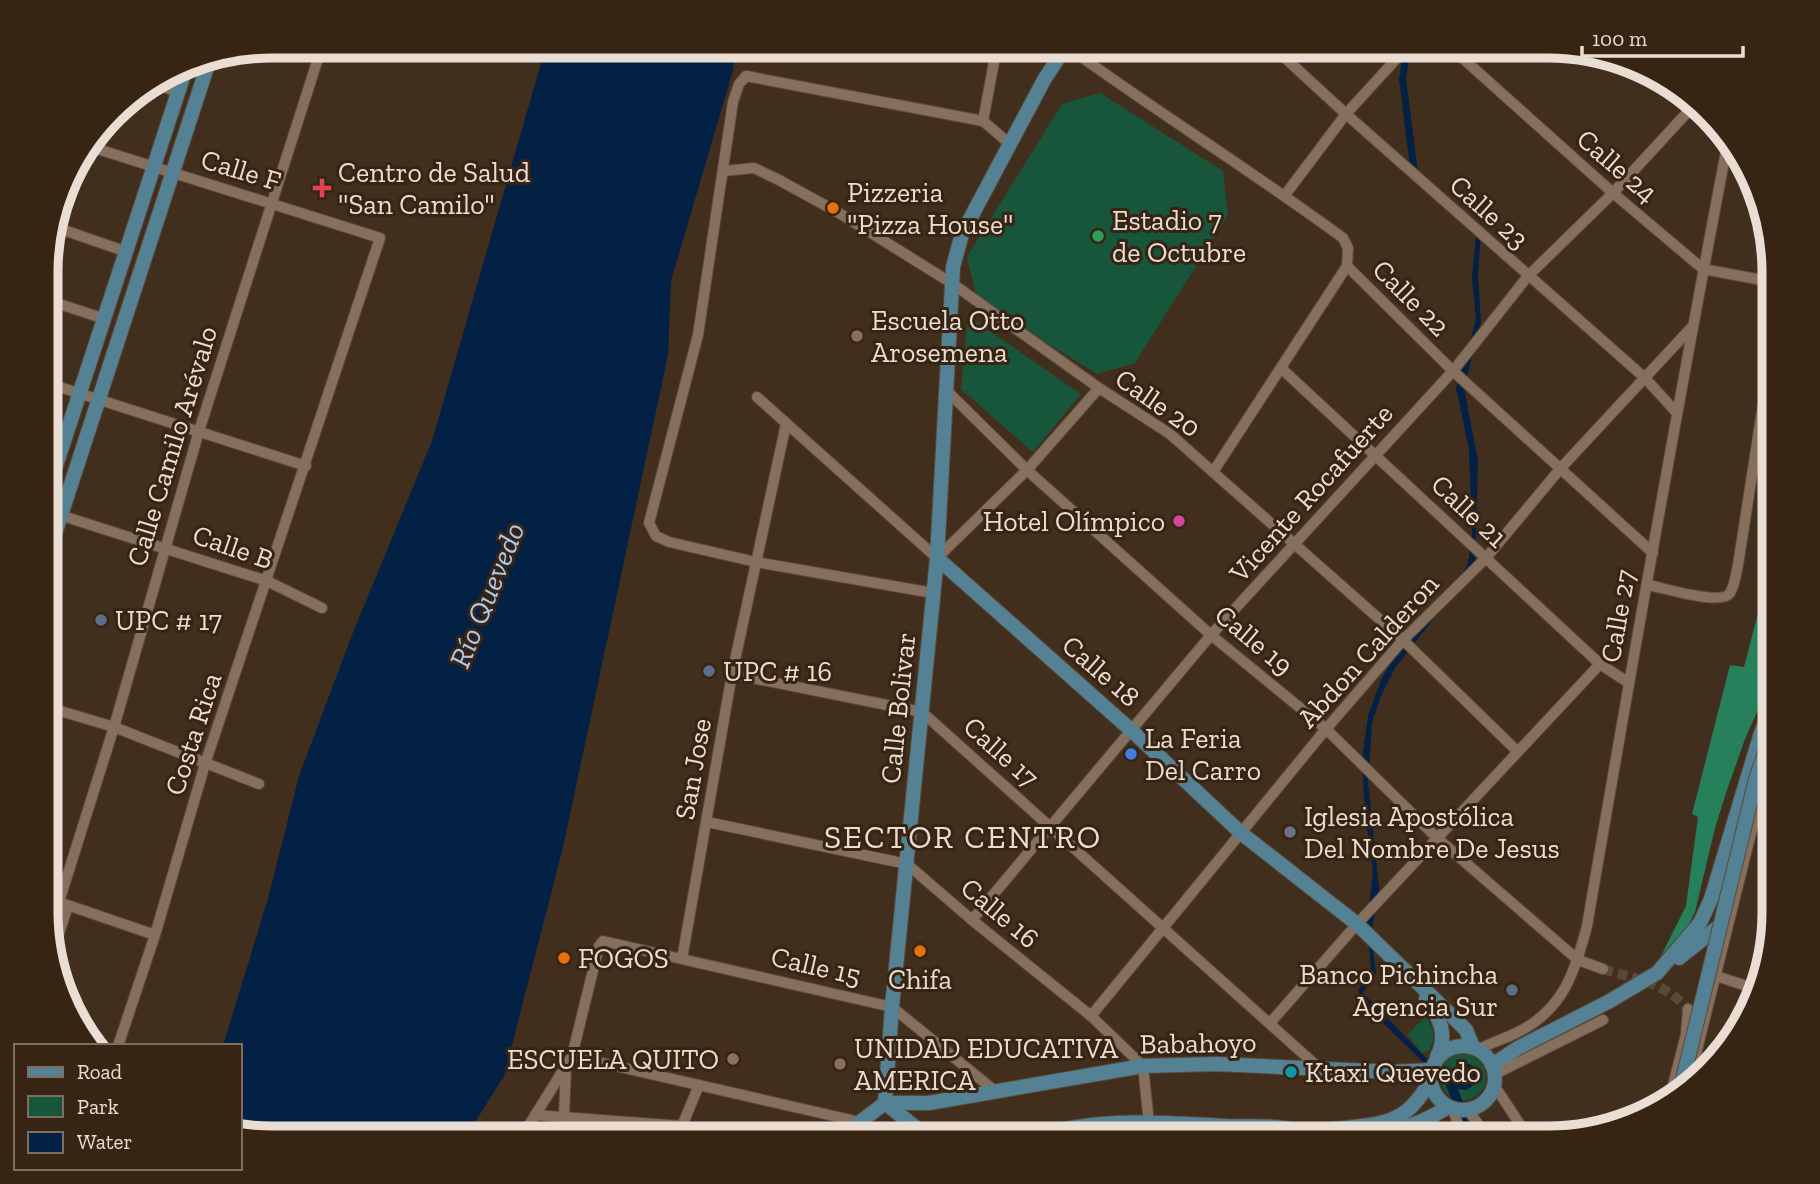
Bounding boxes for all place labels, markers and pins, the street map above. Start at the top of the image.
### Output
place label: Centro de Salud "San Camilo" [338,156,530,221]
place label: Pizzeria "Pizza House" [847,176,1013,241]
marker: Centro de Salud "San Camilo" [312,178,332,198]
marker: Pizzeria "Pizza House" [825,200,841,216]
place label: Estadio 7 de Octubre [1112,204,1246,269]
marker: Estadio 7 de Octubre [1090,228,1106,244]
place label: Escuela Otto Arosemena [871,304,1024,369]
marker: Escuela Otto Arosemena [849,328,865,344]
place label: Hotel Olímpico [983,505,1165,538]
marker: Hotel Olímpico [1171,513,1187,529]
place label: UPC # 17 [115,604,222,637]
marker: UPC # 17 [93,612,109,628]
place label: UPC # 16 [723,655,832,688]
marker: UPC # 16 [701,663,717,679]
place label: La Feria Del Carro [1145,722,1261,787]
marker: La Feria Del Carro [1123,746,1139,762]
place label: Iglesia Apostólica Del Nombre De Jesus [1304,800,1560,865]
marker: Iglesia Apostólica Del Nombre De Jesus [1282,824,1298,840]
place label: FOGOS [578,942,669,975]
marker: Chifa [912,943,928,959]
marker: FOGOS [556,950,572,966]
place label: Banco Pichincha Agencia Sur [1299,958,1498,1023]
place label: Chifa [888,963,953,996]
marker: Banco Pichincha Agencia Sur [1504,982,1520,998]
place label: UNIDAD EDUCATIVA AMERICA [854,1032,1119,1097]
place label: ESCUELA QUITO [507,1043,719,1076]
marker: ESCUELA QUITO [725,1051,741,1067]
marker: UNIDAD EDUCATIVA AMERICA [832,1056,848,1072]
place label: Ktaxi Quevedo [1305,1056,1481,1089]
marker: Ktaxi Quevedo [1283,1064,1299,1080]

